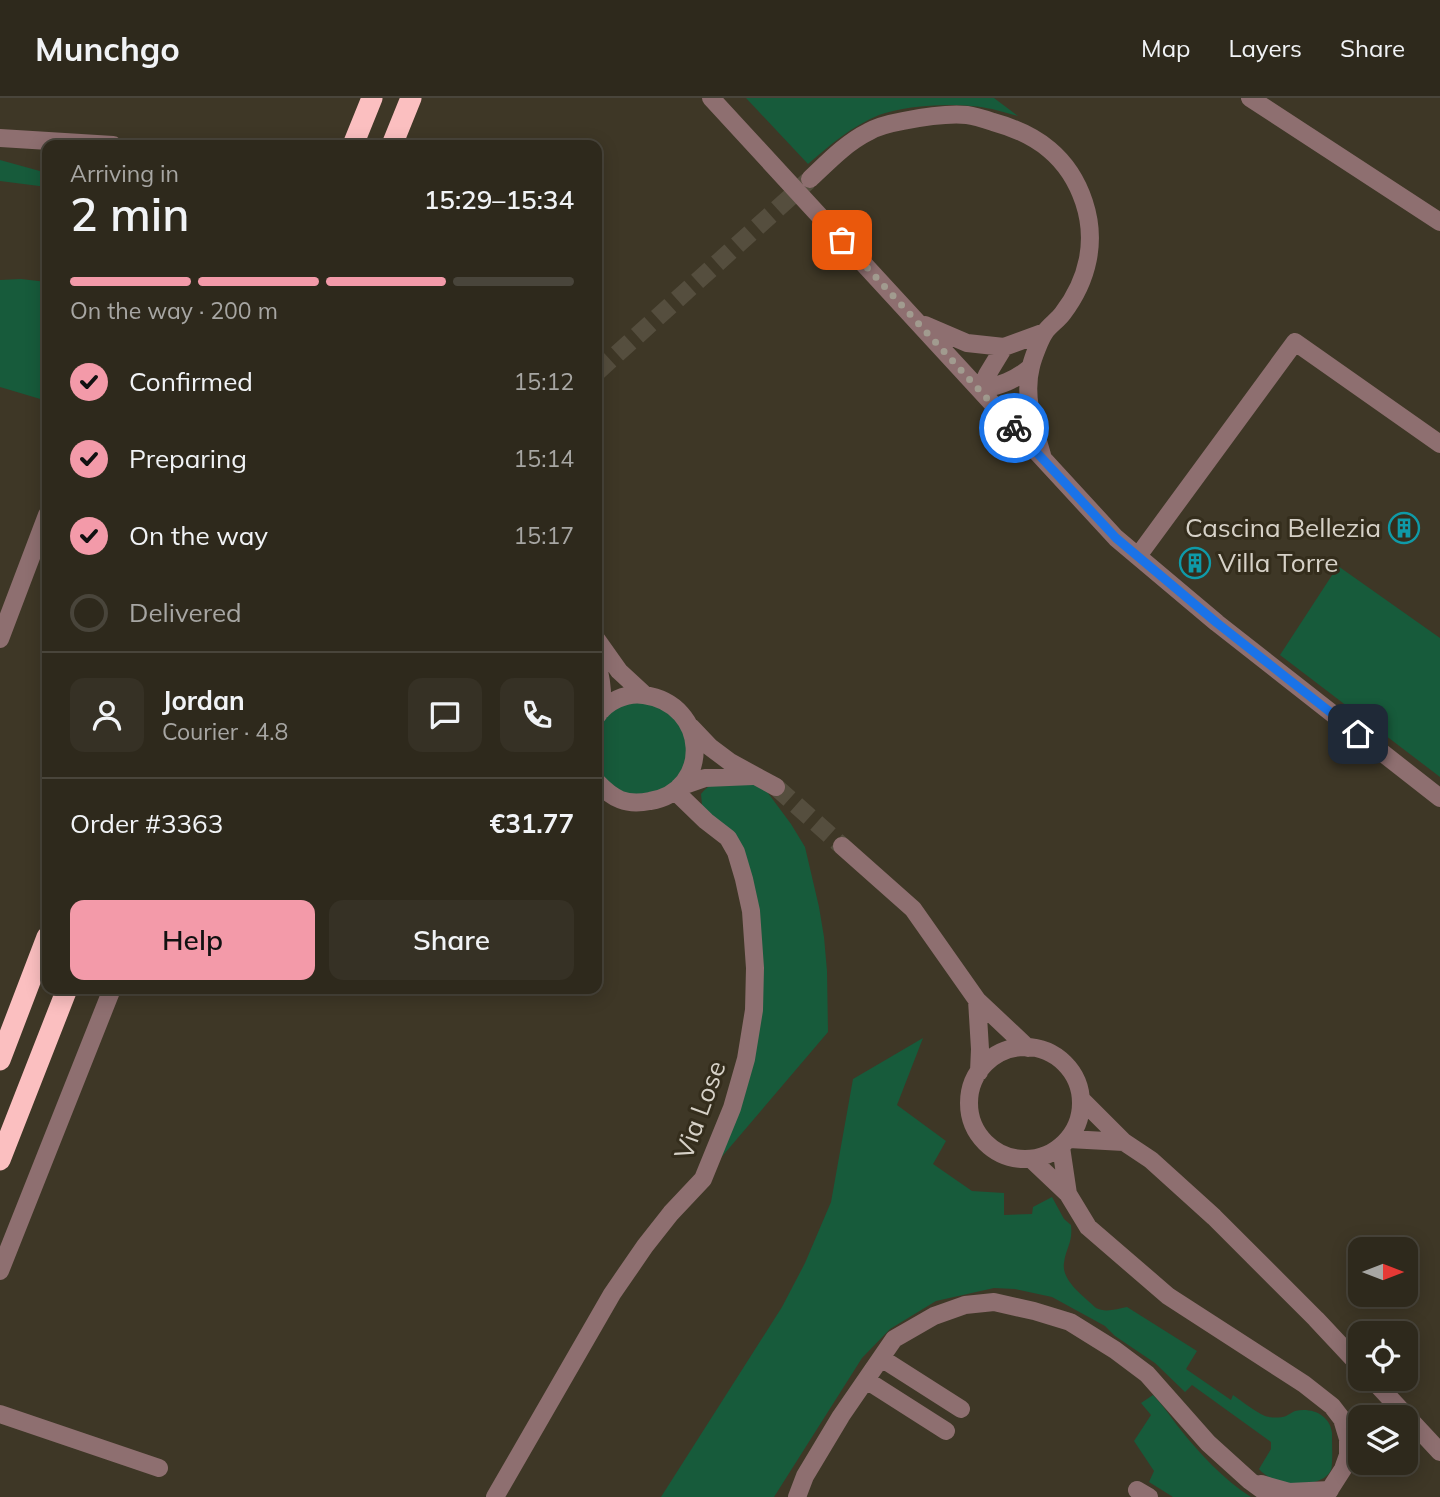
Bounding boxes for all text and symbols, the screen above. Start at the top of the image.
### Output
text: Munchgo [35,28,180,69]
text: Map [1141,33,1190,63]
text: Layers [1228,33,1302,63]
text: Share [1340,33,1405,63]
text: Arriving in [70,159,179,188]
text: 15:29–15:34 [424,183,574,216]
text: 2 min [70,185,189,243]
pin [812,210,872,270]
icon: bag [823,221,861,259]
text: On the way · 200 m [70,296,278,325]
icon: check [70,363,108,401]
text: Confirmed [129,365,253,398]
text: 15:12 [514,367,574,396]
courier [979,393,1049,463]
icon: bike [995,409,1033,447]
icon: check [70,440,108,478]
text: Preparing [129,442,247,475]
text: 15:14 [514,444,574,473]
place label: Cascina Bellezia [1185,511,1381,544]
building icon: Cascina Bellezia [1387,511,1421,545]
icon: check [70,517,108,555]
text: On the way [129,519,268,552]
text: 15:17 [514,521,574,550]
building icon: Villa Torre [1178,546,1212,580]
place label: Villa Torre [1218,546,1339,579]
text: Delivered [129,596,242,629]
button: person [70,678,144,752]
button: chat [408,678,482,752]
button: phone [500,678,574,752]
text: Jordan [162,684,245,717]
pin [1328,704,1388,764]
icon: home [1339,715,1377,753]
text: Courier · 4.8 [162,717,288,746]
text: Order #3363 [70,807,223,840]
text: €31.77 [490,807,574,840]
button: Help [70,900,315,980]
button: Share [329,900,574,980]
street label: Via Lose [666,1056,733,1164]
north arrow [1348,1237,1418,1307]
map controls [1348,1237,1418,1475]
button: locate [1348,1321,1418,1391]
button: layers [1348,1405,1418,1475]

